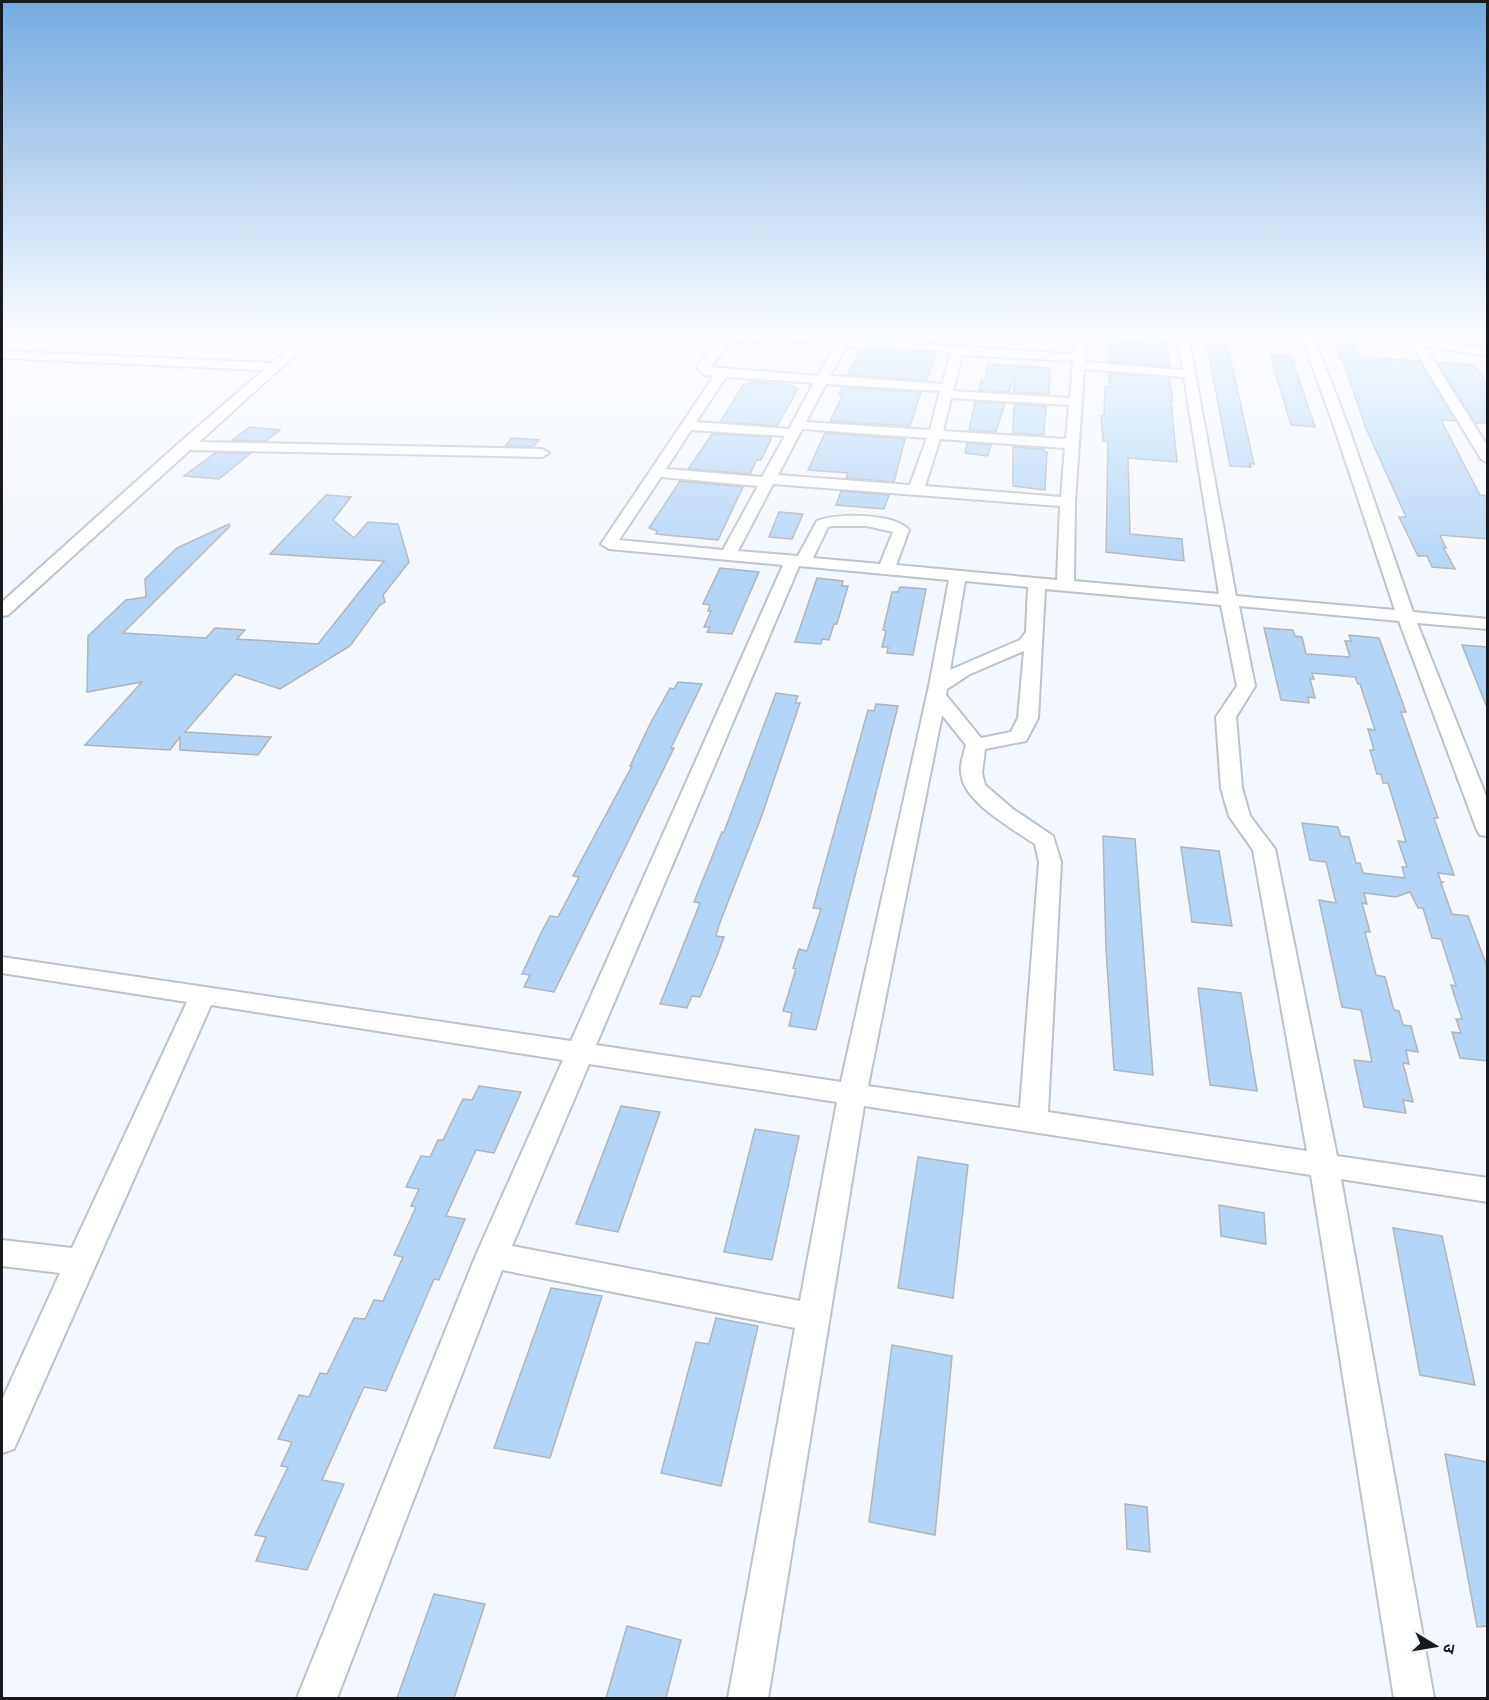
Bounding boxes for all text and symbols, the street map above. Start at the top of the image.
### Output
north arrow [1405,1616,1465,1676]
text: उ [1440,1643,1460,1656]

